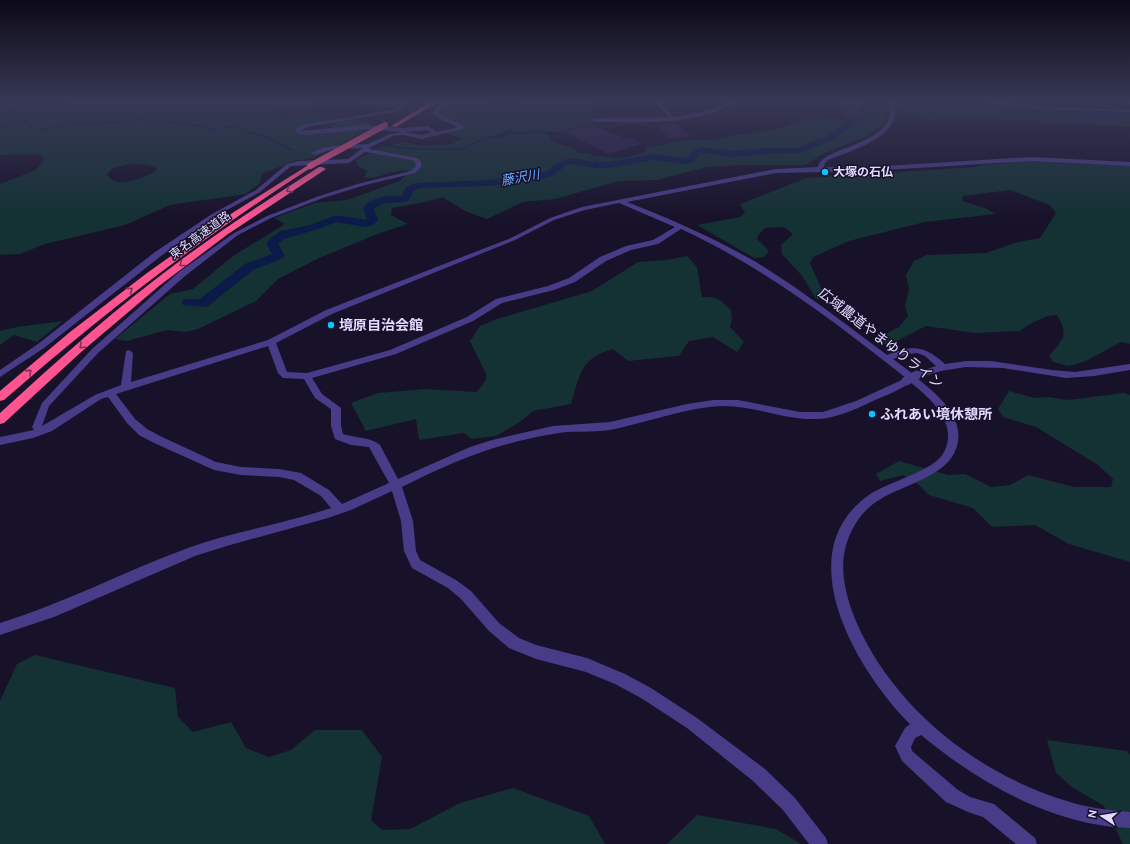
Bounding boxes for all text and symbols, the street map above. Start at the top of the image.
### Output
place label: 大塚の石仏 [833,165,893,178]
water label: 藤沢川 [500,166,542,187]
marker: 大塚の石仏 [820,167,830,177]
one-way arrow [286,185,293,192]
street label: 東名高速道路 [167,208,233,261]
one-way arrow [180,259,187,266]
street label: 広域農道やまゆりライン [815,284,947,392]
one-way arrow [126,287,133,294]
place label: 境原自治会館 [339,317,423,333]
marker: 境原自治会館 [326,320,336,330]
one-way arrow [79,341,87,349]
one-way arrow [25,369,32,376]
place label: ふれあい境休憩所 [880,406,992,422]
marker: ふれあい境休憩所 [867,409,877,419]
north arrow [1082,796,1122,836]
text: N [1085,809,1099,819]

